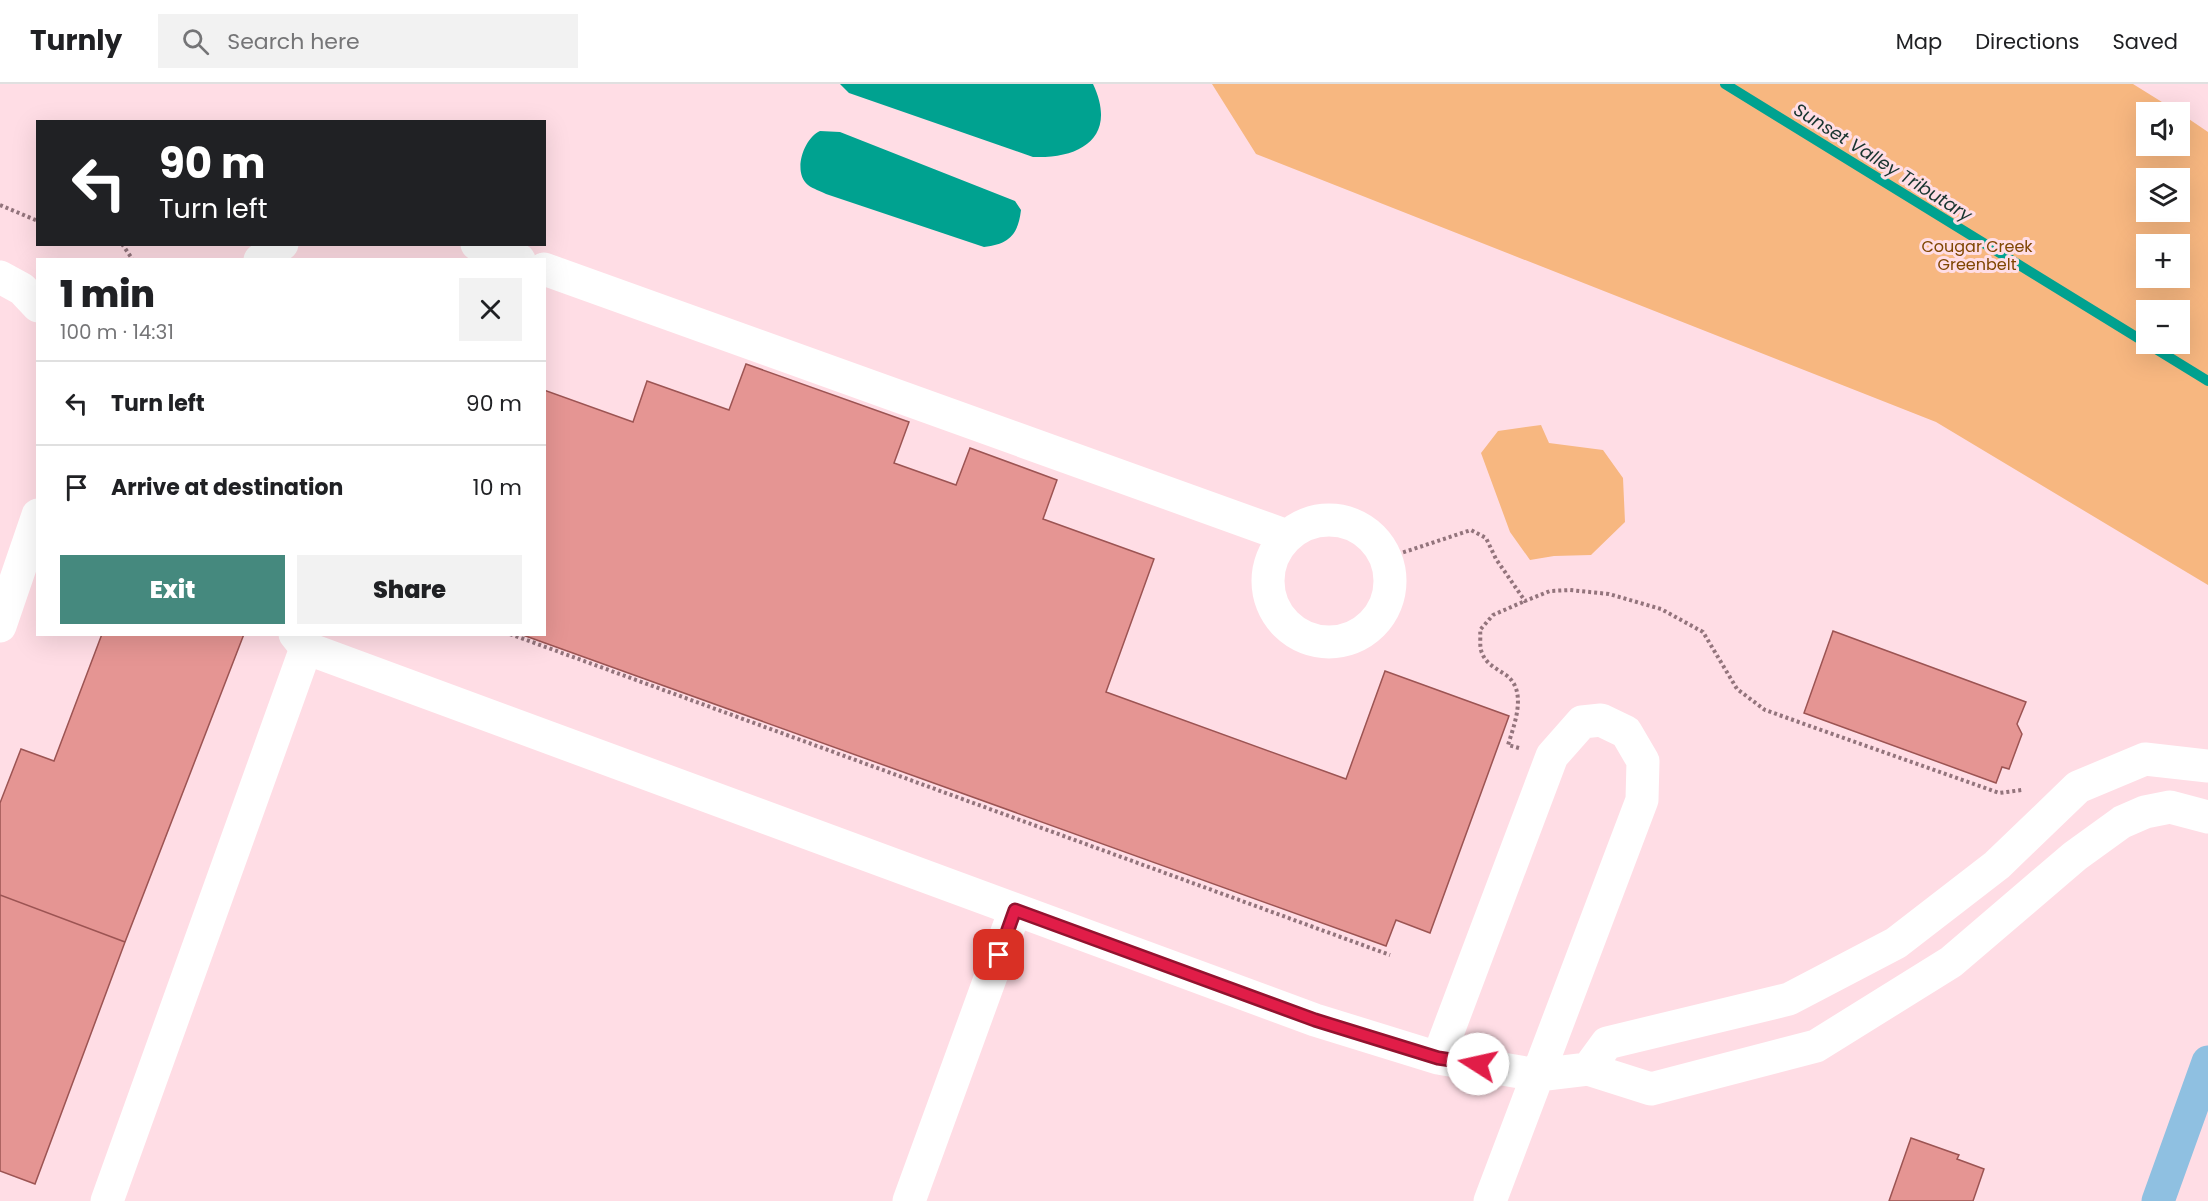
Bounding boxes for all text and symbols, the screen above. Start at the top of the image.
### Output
search box [158,14,578,68]
text: Turnly [30,21,122,60]
icon: search [179,25,212,58]
text: Search here [227,26,360,57]
text: Map [1896,27,1942,56]
text: Directions [1975,27,2079,56]
text: Saved [2112,27,2178,56]
water label: Sunset Valley Tributary [1789,97,1978,228]
map controls [2136,102,2190,354]
button: sound [2136,102,2190,156]
text: 90 m [159,134,266,193]
icon: left [60,144,138,222]
button: layers [2136,168,2190,222]
text: Turn left [159,190,268,227]
button: + [2136,234,2190,288]
park label: Cougar Creek Greenbelt [1921,235,2033,276]
text: 1 min [60,269,155,320]
button: close [459,278,522,341]
button: − [2136,300,2190,354]
text: 100 m · 14:31 [60,318,174,346]
icon: left [60,387,93,420]
text: Turn left [111,388,205,419]
text: 90 m [466,388,522,419]
icon: arrive [60,471,93,504]
text: Arrive at destination [111,472,343,503]
text: 10 m [473,472,522,503]
button: Exit [60,555,285,624]
button: Share [297,555,522,624]
pin [973,929,1024,980]
icon: arrive [982,938,1015,971]
position arrow [1446,1032,1510,1096]

